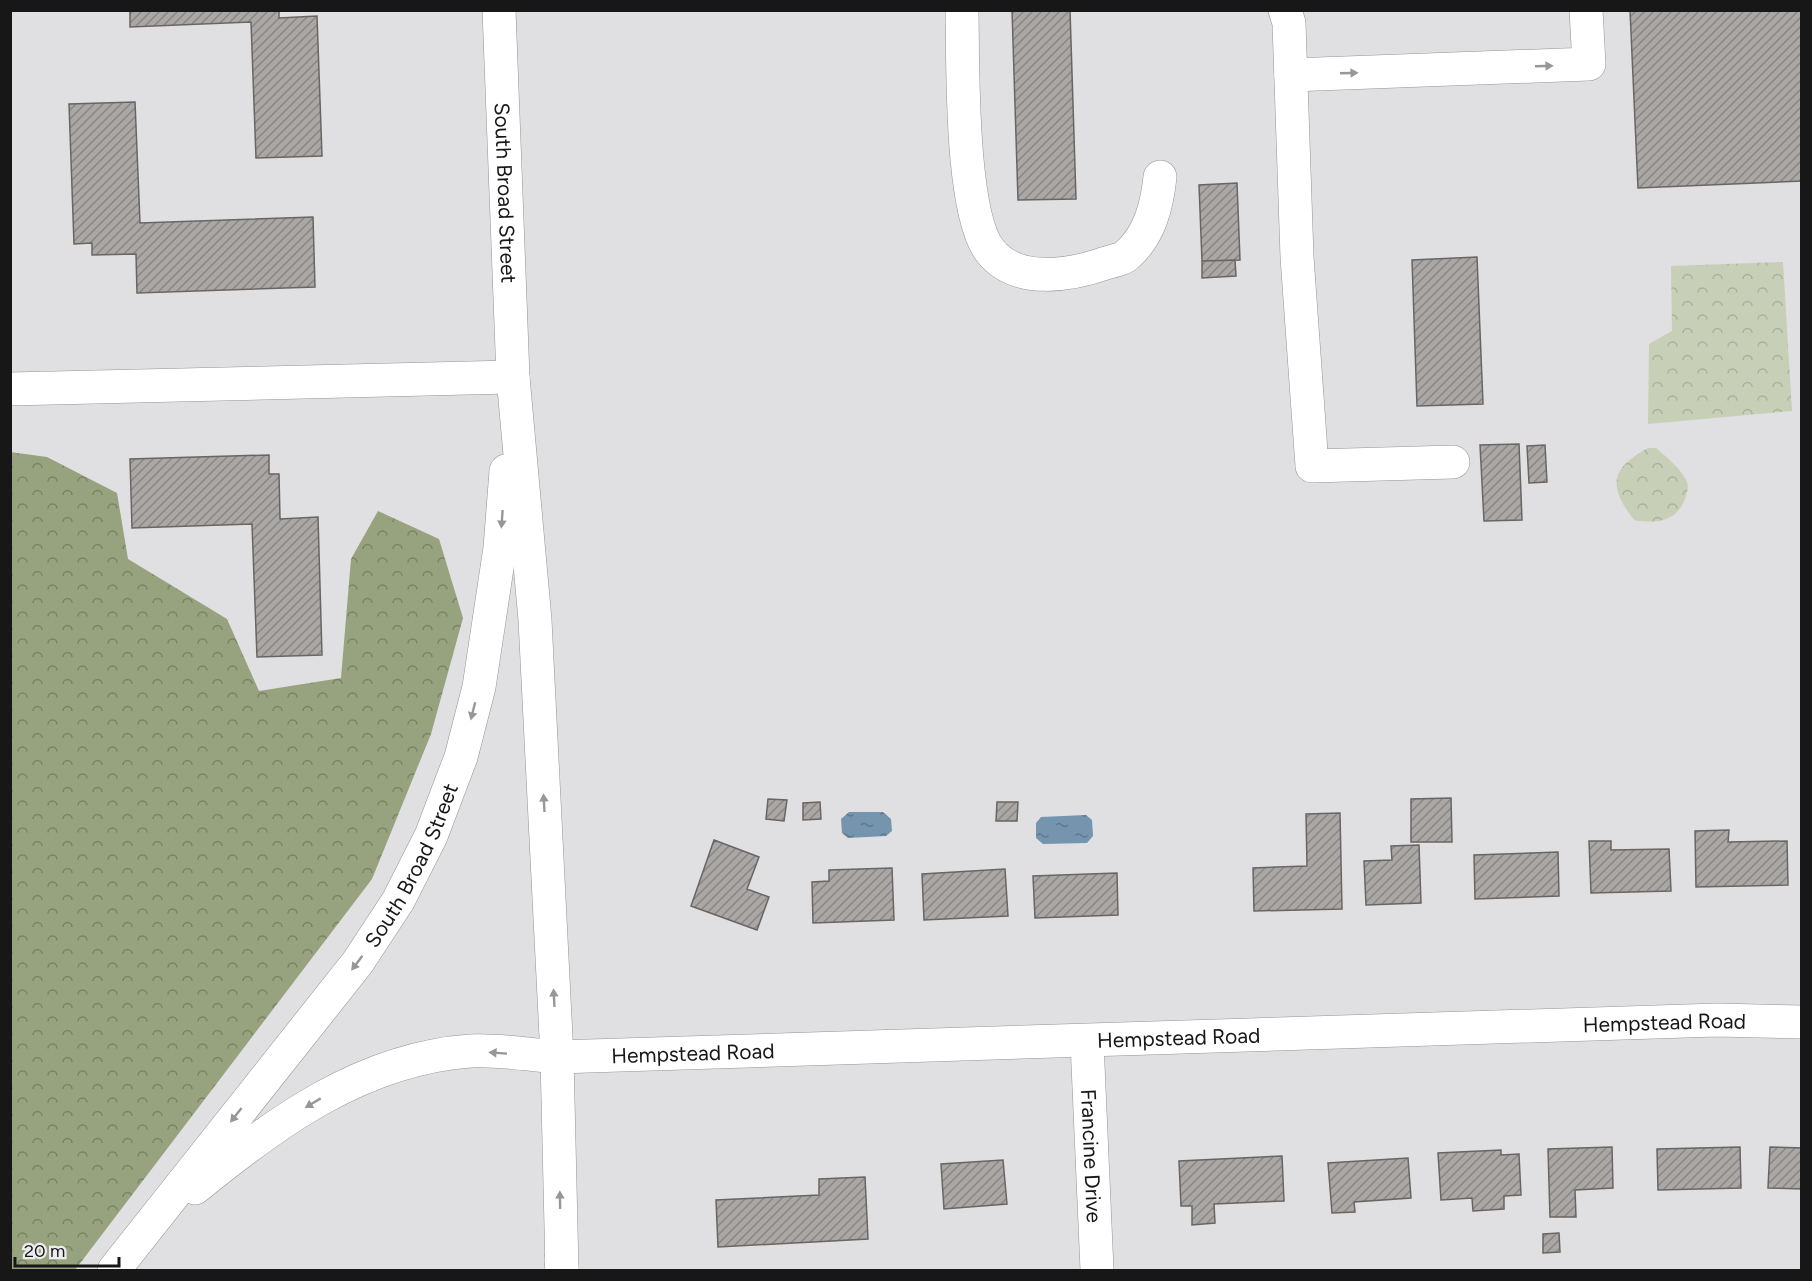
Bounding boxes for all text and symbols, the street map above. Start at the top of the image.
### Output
one-way arrow [1535,61,1554,71]
one-way arrow [1340,68,1359,77]
street label: South Broad Street [490,102,522,284]
one-way arrow [497,509,507,528]
one-way arrow [468,702,477,720]
street label: South Broad Street [359,779,462,952]
one-way arrow [540,794,549,813]
one-way arrow [351,955,363,970]
one-way arrow [549,989,558,1008]
street label: Hempstead Road [1582,1007,1746,1037]
street label: Hempstead Road [1097,1022,1261,1052]
street label: Hempstead Road [611,1038,775,1068]
one-way arrow [489,1048,508,1057]
street label: Francine Drive [1077,1088,1107,1223]
one-way arrow [305,1097,321,1108]
one-way arrow [230,1108,242,1123]
one-way arrow [555,1191,565,1210]
scale bar [15,1230,118,1268]
text: 20 m [24,1240,65,1262]

